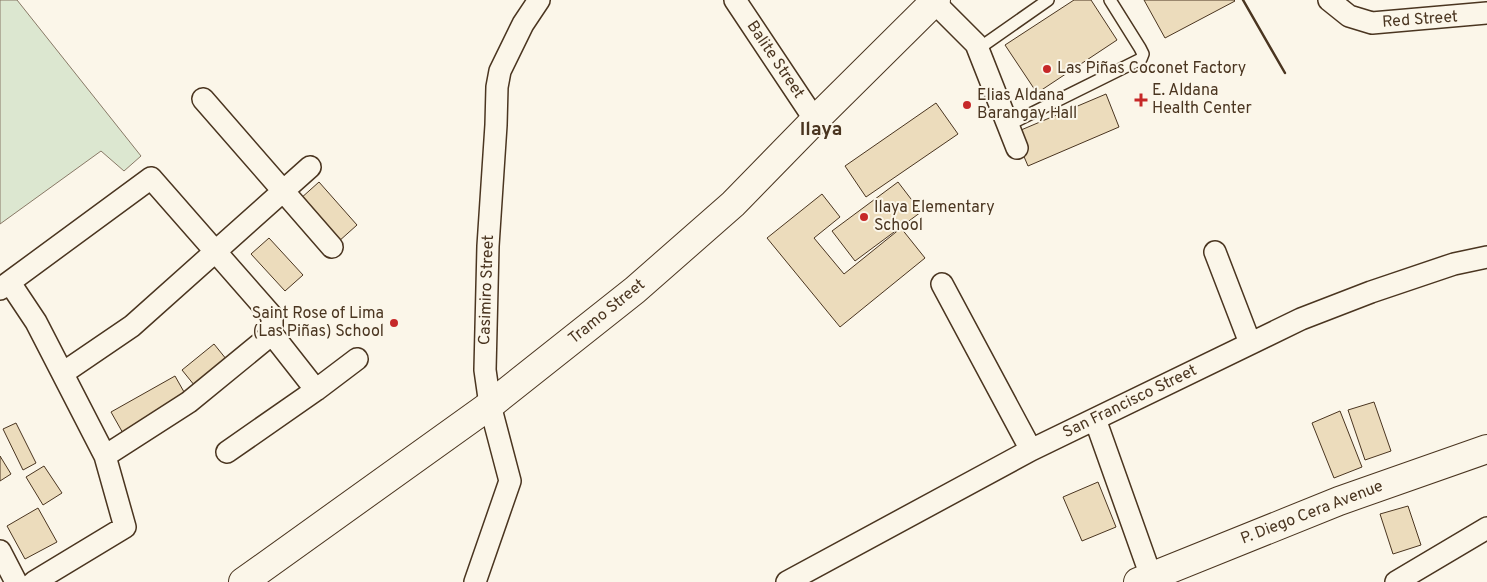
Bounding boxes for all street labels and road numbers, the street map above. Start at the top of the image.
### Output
street label: Red Street [1381,7,1459,33]
street label: Balite Street [742,17,808,103]
street label: Casimiro Street [475,234,499,346]
street label: Tramo Street [565,275,649,349]
street label: San Francisco Street [1060,361,1200,443]
street label: P. Diego Cera Avenue [1238,477,1386,549]

